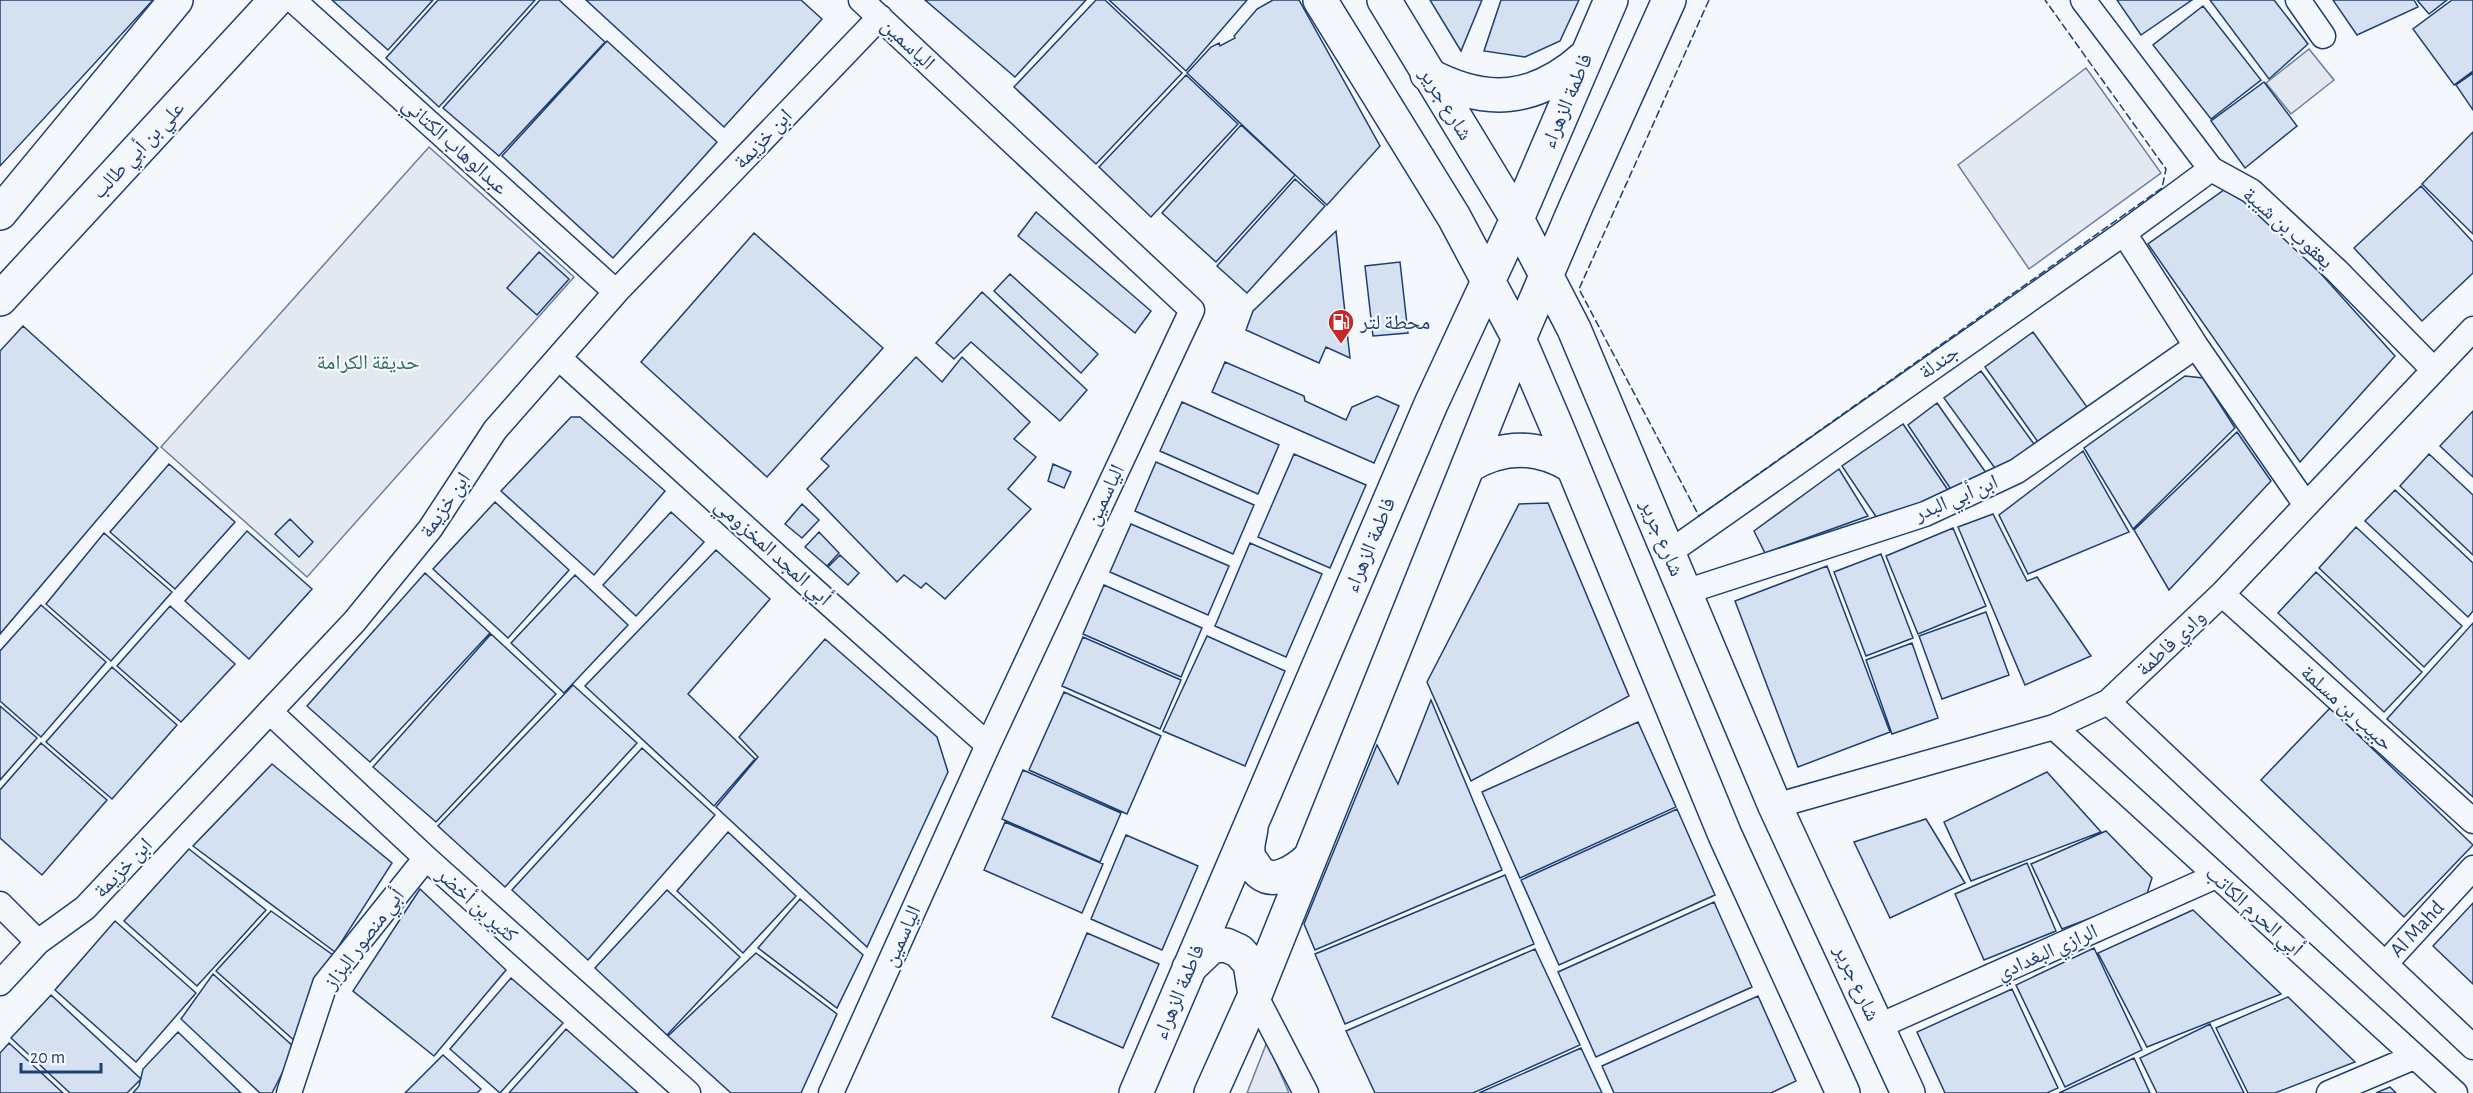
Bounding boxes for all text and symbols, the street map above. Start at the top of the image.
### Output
street label: الياسمين [876,14,939,75]
street label: فاطمة الزهراء [1538,50,1596,152]
street label: شارع جرير [1413,63,1476,145]
street label: عبدالوهاب الكتاني [395,93,512,203]
street label: علي بن أبي طالب [86,95,192,206]
street label: ابن خزيمة [730,105,798,174]
street label: يعقوب بن شيبة [2238,183,2337,274]
fuel station icon: محطة لتر [1326,307,1356,345]
place label: محطة لتر [1359,312,1430,333]
street label: جندلة [1915,341,1963,383]
park label: حديقة الكرامة [316,352,420,373]
street label: الياسمين [1082,461,1130,530]
street label: ابن خزيمة [416,469,476,543]
street label: ابن أبي البدر [1909,469,2003,530]
street label: أبي المجد المخزومي [707,492,837,613]
street label: فاطمة الزهراء [1341,494,1399,596]
street label: شارع جرير [1634,496,1687,580]
street label: وادي فاطمة [2132,606,2213,684]
street label: حبيب بن مسلمة [2296,661,2397,756]
street label: ابن خزيمة [90,834,158,903]
street label: أبي الحرم الكاتب [2198,860,2309,964]
street label: كثير بن أخضر [431,861,523,948]
street label: أبي منصور البزاز [317,883,413,997]
street label: Al Mahd [2386,897,2448,961]
street label: الياسمين [879,902,927,971]
street label: الرازي البغدادي [1993,920,2103,989]
street label: فاطمة الزهراء [1150,941,1208,1043]
street label: شارع جرير [1828,941,1884,1025]
scale bar [21,1036,100,1074]
text: 20 m [30,1049,65,1067]

